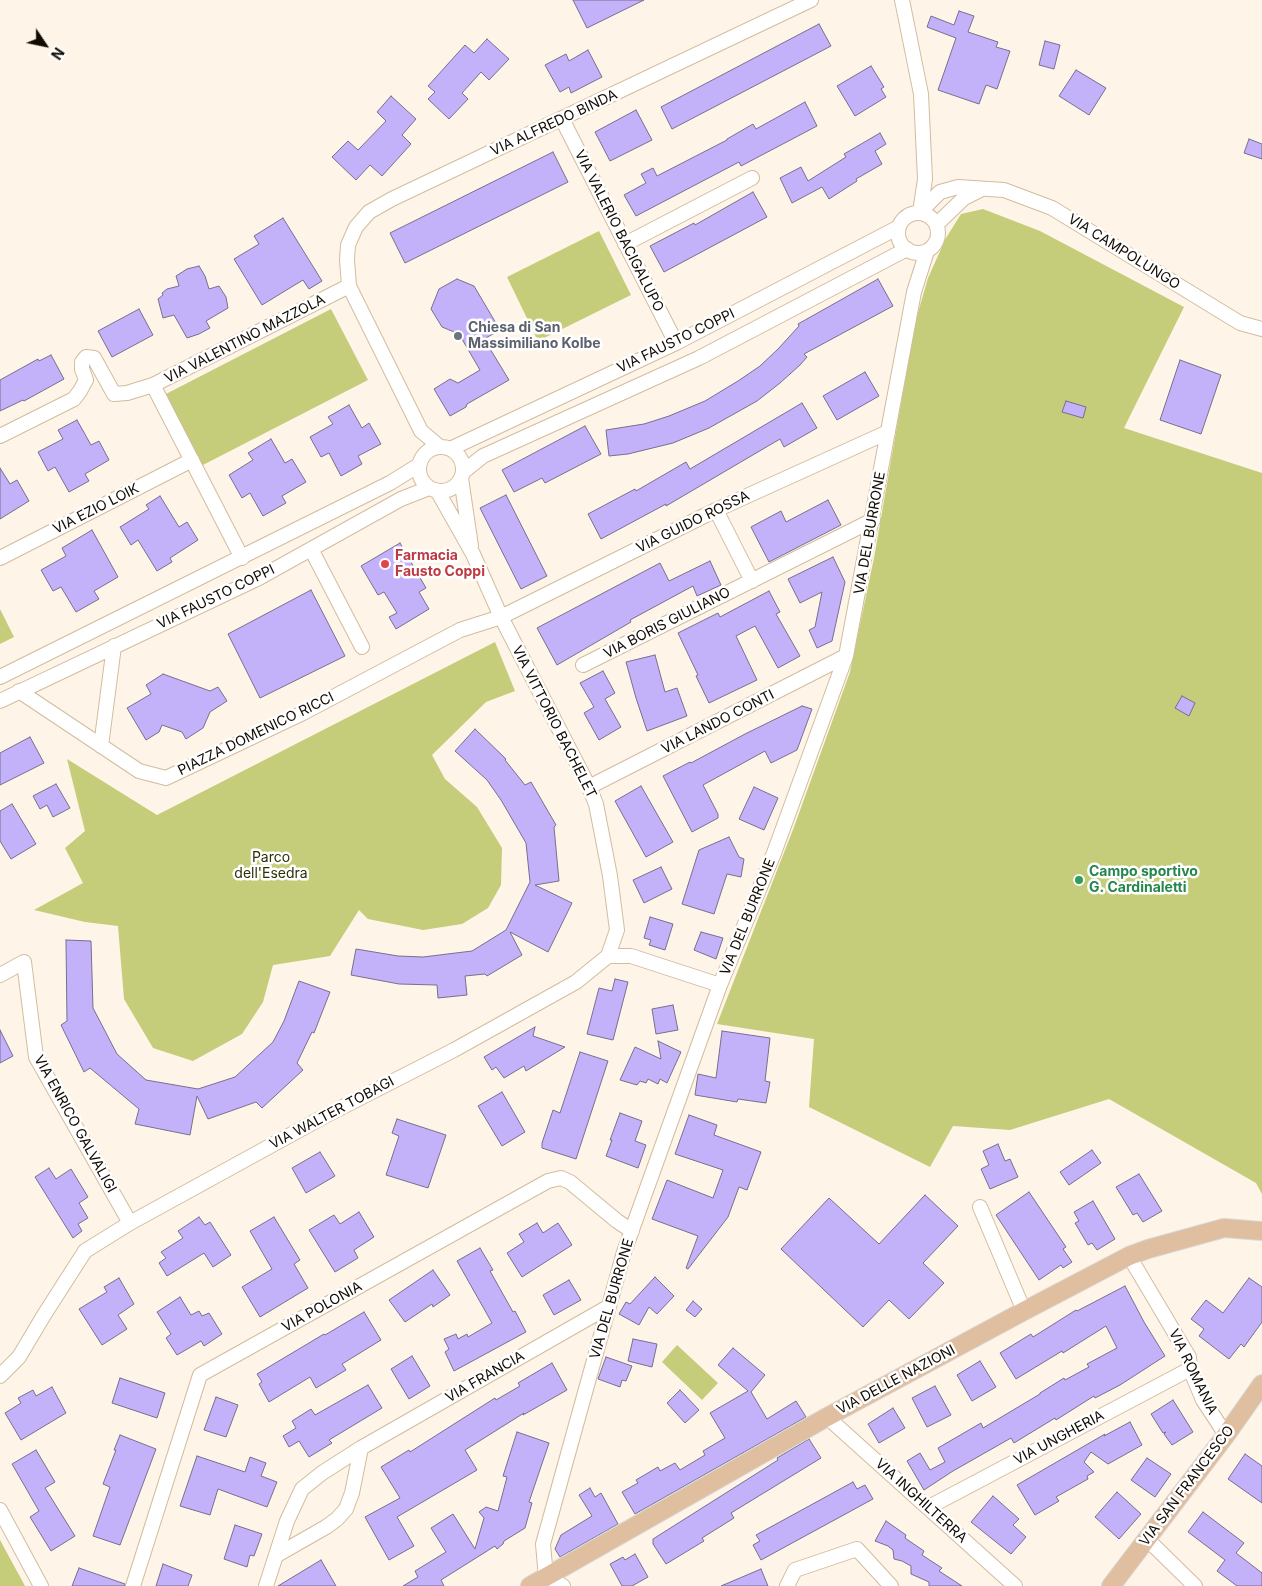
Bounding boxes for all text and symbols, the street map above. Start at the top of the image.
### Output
north arrow [20,20,70,70]
text: N [48,44,68,63]
street label: VIA ALFREDO BINDA [488,86,620,160]
street label: VIA VALERIO BACIGALUPO [571,147,667,315]
street label: VIA CAMPOLUNGO [1065,211,1183,293]
street label: VIA VALENTINO MAZZOLA [162,291,328,387]
street label: VIA FAUSTO COPPI [615,305,737,377]
place label: Chiesa di San Massimiliano Kolbe [468,320,601,352]
marker: Chiesa di San Massimiliano Kolbe [452,330,464,342]
street label: VIA DEL BURRONE [851,470,889,596]
street label: VIA EZIO LOIK [50,480,142,538]
street label: VIA GUIDO ROSSA [634,487,752,557]
place label: Farmacia Fausto Coppi [395,548,485,580]
marker: Farmacia Fausto Coppi [379,558,391,570]
street label: VIA FAUSTO COPPI [155,561,277,633]
street label: VIA BORIS GIULIANO [601,584,733,662]
street label: VIA VITTORIO BACHELET [508,643,600,801]
street label: VIA LANDO CONTI [659,686,777,758]
street label: PIAZZA DOMENICO RICCI [175,689,337,779]
park label: Parco dell'Esedra [234,850,308,882]
street label: VIA DEL BURRONE [717,856,779,978]
place label: Campo sportivo G. Cardinaletti [1089,864,1198,896]
marker: Campo sportivo G. Cardinaletti [1073,874,1085,886]
street label: VIA ENRICO GALVALIGI [30,1052,120,1196]
street label: VIA WALTER TOBAGI [267,1073,397,1153]
street label: VIA DEL BURRONE [587,1237,637,1361]
street label: VIA POLONIA [279,1278,365,1336]
street label: VIA ROMANIA [1165,1327,1221,1417]
street label: VIA DELLE NAZIONI [834,1342,958,1418]
street label: VIA FRANCIA [443,1348,527,1406]
street label: VIA UNGHERIA [1011,1407,1107,1469]
street label: VIA SAN FRANCESCO [1136,1423,1238,1549]
street label: VIA INGHILTERRA [872,1455,970,1547]

